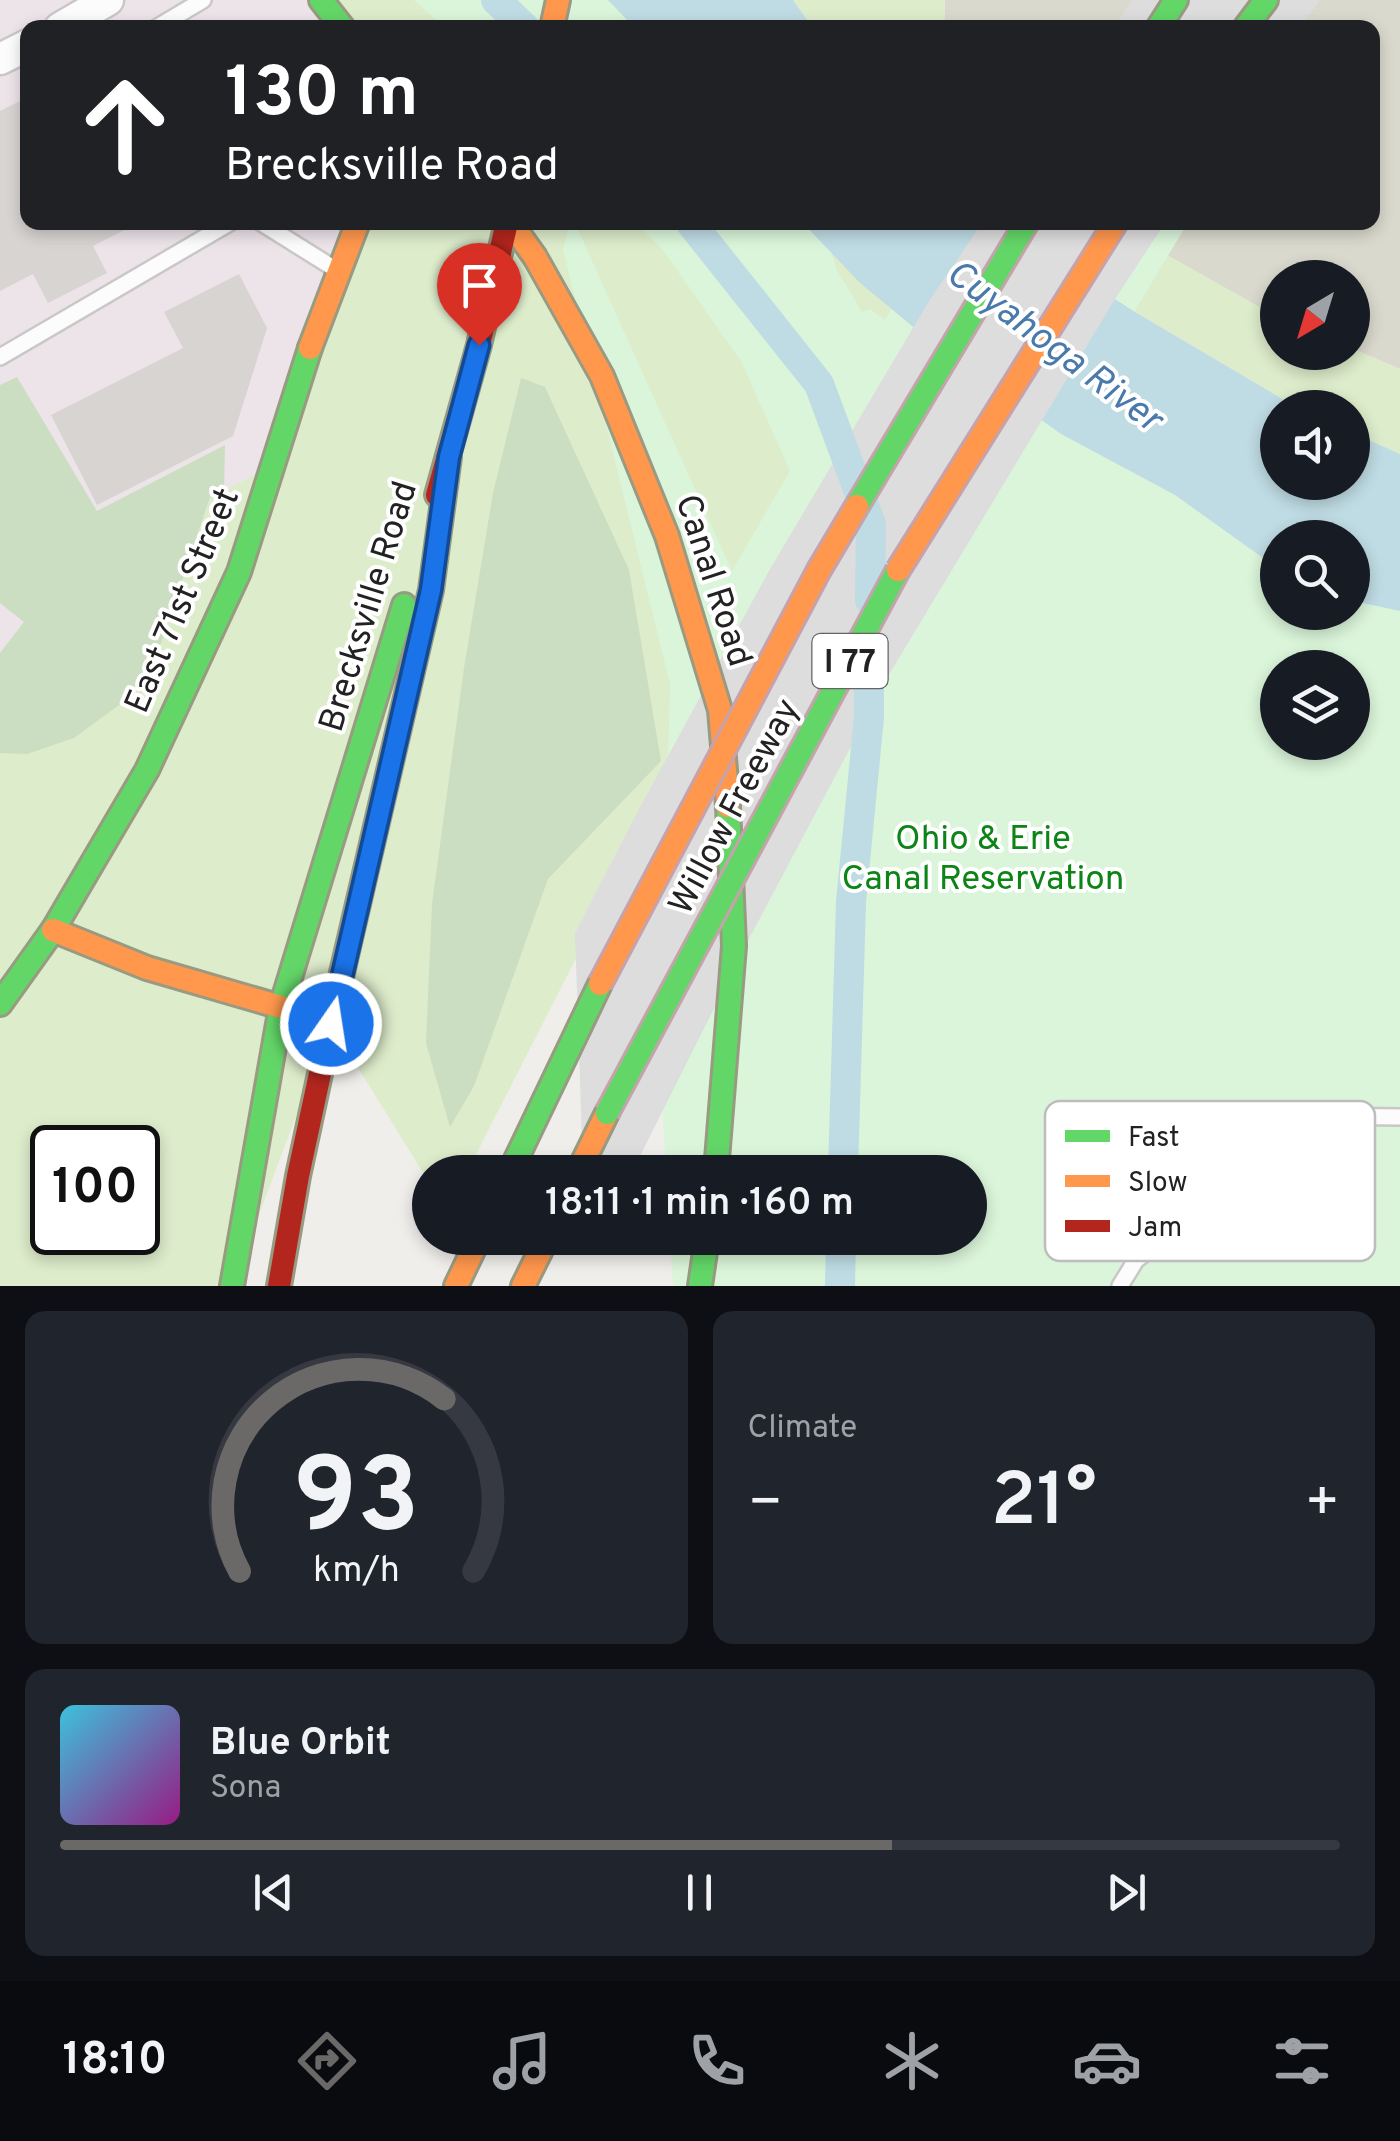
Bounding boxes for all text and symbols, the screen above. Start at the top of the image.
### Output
text: 130 m [225,52,419,141]
icon: ahead [60,60,190,190]
text: Brecksville Road [225,139,559,196]
pin [437,243,522,346]
water label: Cuyahoga River [935,250,1173,447]
icon: arrive [452,258,507,313]
north arrow [1260,260,1370,370]
map controls [1260,260,1370,760]
button: sound [1260,390,1370,500]
street label: Brecksville Road [311,476,429,737]
street label: East 71st Street [117,482,251,720]
street label: Canal Road [664,489,761,672]
button: search [1260,520,1370,630]
road number: I 77 [812,634,888,688]
button: layers [1260,650,1370,760]
street label: Willow Freeway [660,692,811,923]
park label: Ohio & Erie Canal Reservation [842,818,1124,902]
position arrow [279,972,383,1076]
legend [1045,1101,1375,1261]
text: Fast [1128,1121,1180,1157]
speed limit sign: 100 [30,1125,160,1255]
text: Slow [1128,1166,1187,1202]
text: 18:11 · 1 min · 160 m [545,1180,854,1229]
text: Jam [1128,1211,1182,1247]
text: Climate [748,1409,857,1449]
text: 93 [293,1437,419,1569]
text: 21° [991,1457,1097,1552]
text: − [748,1470,783,1540]
text: + [1305,1470,1340,1540]
text: km/h [313,1549,400,1595]
text: Blue Orbit [210,1720,391,1769]
text: Sona [210,1769,281,1809]
icon: previous [246,1865,301,1920]
icon: pause [672,1865,727,1920]
icon: next [1099,1865,1154,1920]
icon: directions [292,2026,362,2096]
icon: music [487,2026,557,2096]
icon: phone [682,2026,752,2096]
icon: climate [877,2026,947,2096]
icon: car [1072,2026,1142,2096]
icon: filters [1267,2026,1337,2096]
text: 18:10 [63,2033,167,2090]

